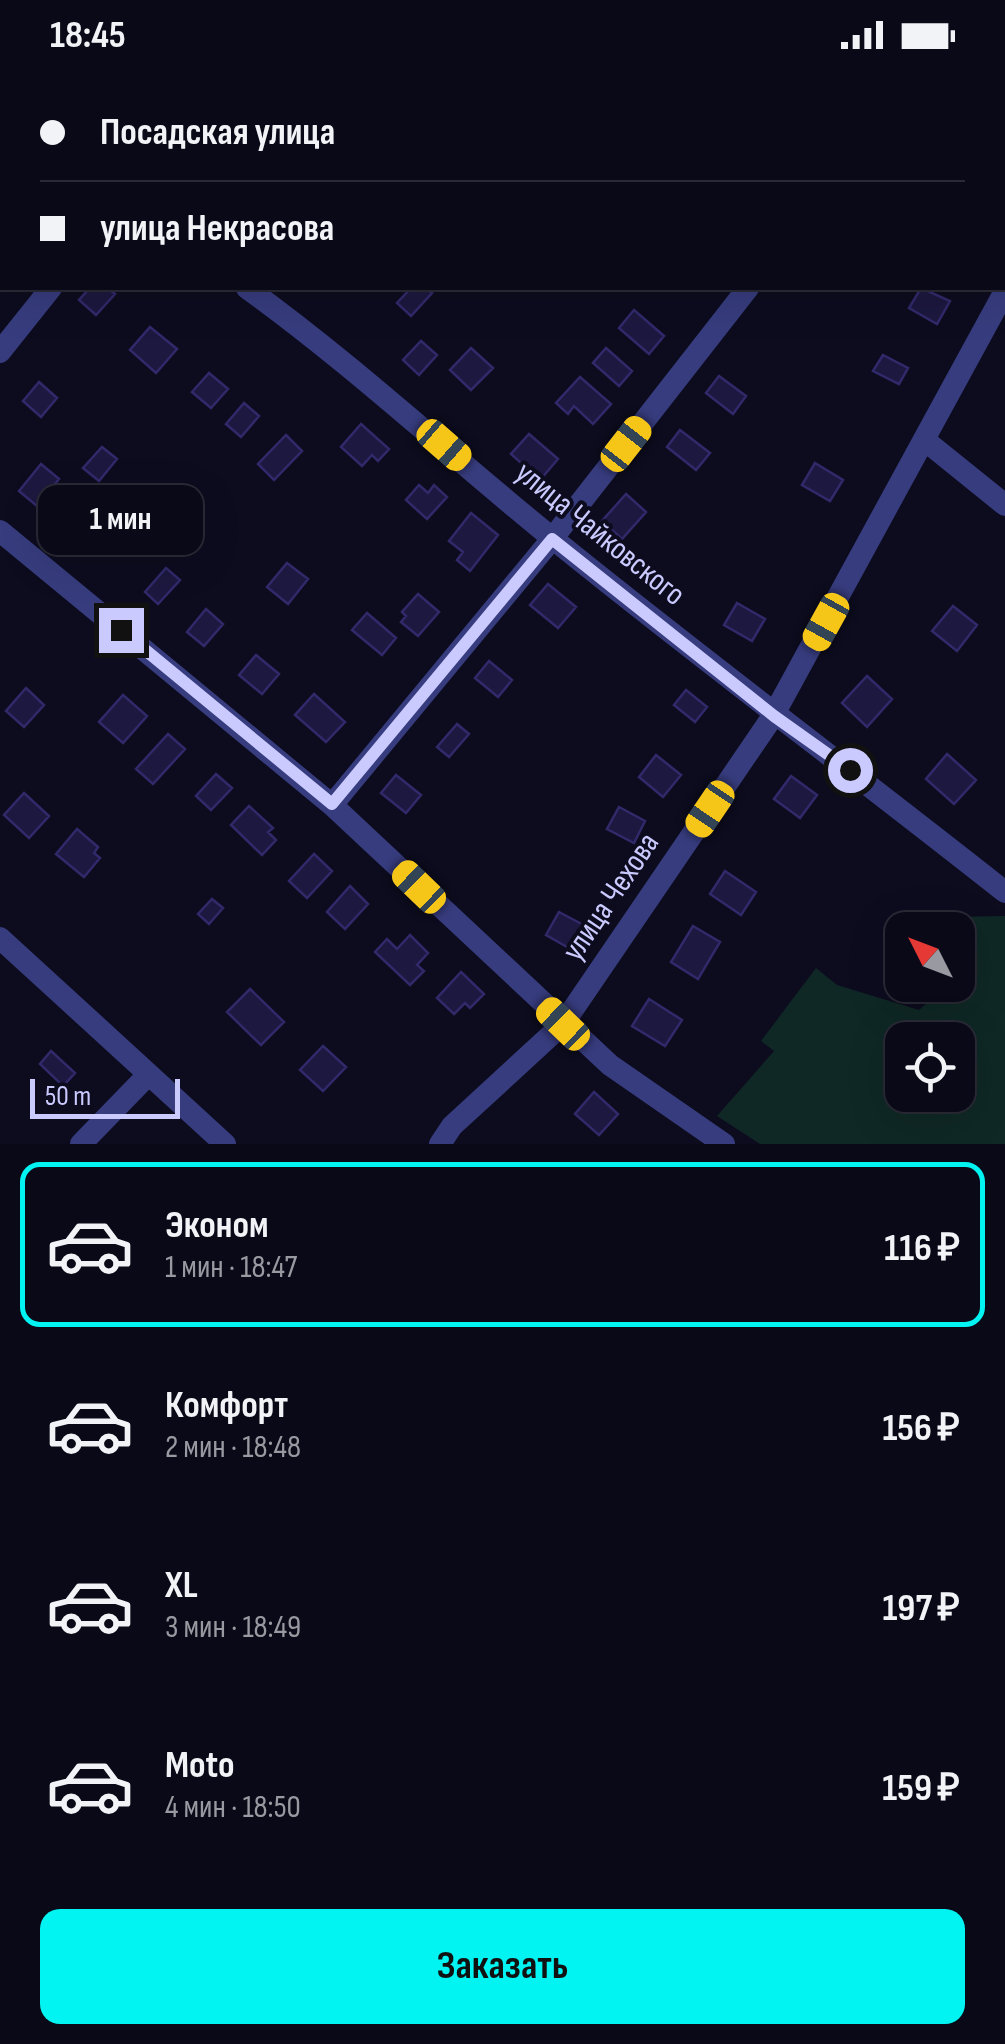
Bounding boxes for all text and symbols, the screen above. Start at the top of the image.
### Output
text: 18:45 [50,13,126,58]
text: Посадская улица [100,110,335,155]
text: улица Некрасова [100,206,334,251]
car [596,411,656,477]
car [412,414,476,476]
street label: улица Чайковского [507,454,693,614]
callout: 1 мин [38,485,204,555]
text: 1 мин [89,500,152,539]
car [798,588,854,656]
route end [99,608,144,653]
route start [828,748,873,793]
car [681,776,739,842]
street label: улица Чехова [554,826,668,968]
car [387,855,451,919]
north arrow [885,912,975,1002]
map controls [885,912,975,1112]
car [531,992,595,1056]
button: locate [885,1022,975,1112]
scale bar [30,1074,180,1118]
text: 50 m [45,1080,91,1113]
icon: car [45,1200,135,1290]
text: Эконом [165,1203,269,1248]
text: 116 ₽ [884,1226,960,1271]
text: 1 мин · 18:47 [165,1248,297,1287]
icon: car [45,1380,135,1470]
text: Комфорт [165,1383,288,1428]
text: 156 ₽ [882,1406,960,1451]
text: 2 мин · 18:48 [165,1428,301,1467]
icon: car [45,1560,135,1650]
text: XL [165,1563,198,1608]
text: 197 ₽ [882,1586,960,1631]
text: 3 мин · 18:49 [165,1608,301,1647]
icon: car [45,1740,135,1830]
text: Moto [165,1743,235,1788]
text: 159 ₽ [882,1766,960,1811]
text: 4 мин · 18:50 [165,1788,301,1827]
button: Заказать [40,1909,965,2024]

